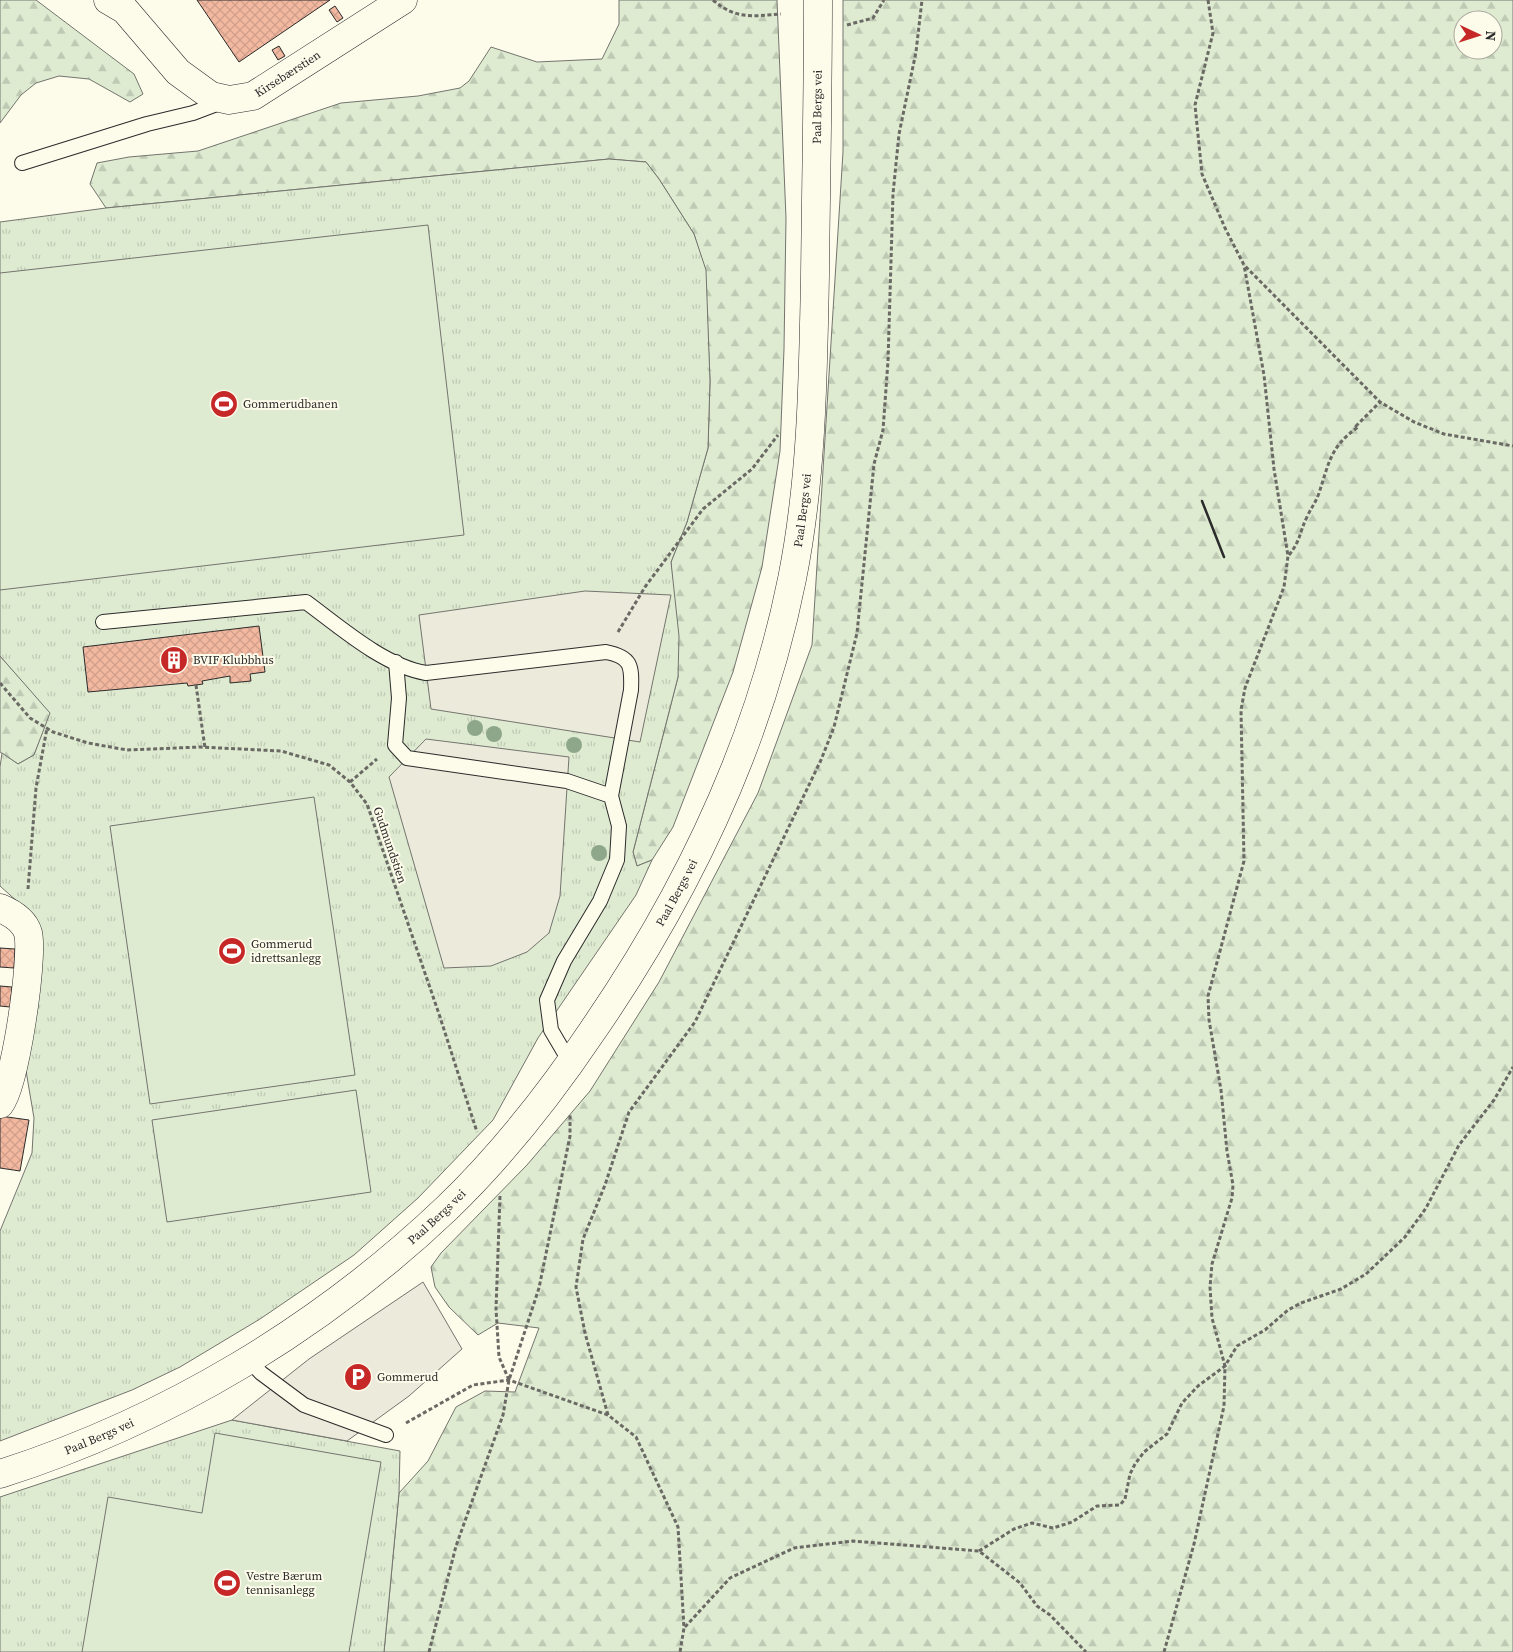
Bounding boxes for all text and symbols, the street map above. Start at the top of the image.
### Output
north arrow [1453,10,1503,60]
text: N [1481,30,1501,42]
street label: Kirsebærstien [252,47,324,101]
street label: Paal Bergs vei [809,69,826,144]
sports icon: Gommerudbanen [209,389,239,419]
place label: Gommerudbanen [243,396,338,412]
street label: Paal Bergs vei [790,472,815,548]
building icon: BVIF Klubbhus [159,645,189,675]
place label: BVIF Klubbhus [193,652,274,668]
street label: Gudmundstien [369,805,411,885]
street label: Paal Bergs vei [652,856,701,929]
sports icon: Gommerud idrettsanlegg [217,936,247,966]
place label: Gommerud idrettsanlegg [251,936,321,966]
street label: Paal Bergs vei [404,1186,470,1248]
parking icon: Gommerud [343,1362,373,1392]
place label: Gommerud [377,1369,438,1385]
street label: Paal Bergs vei [62,1414,137,1458]
sports icon: Vestre Bærum tennisanlegg [212,1568,242,1598]
place label: Vestre Bærum tennisanlegg [246,1568,322,1598]

